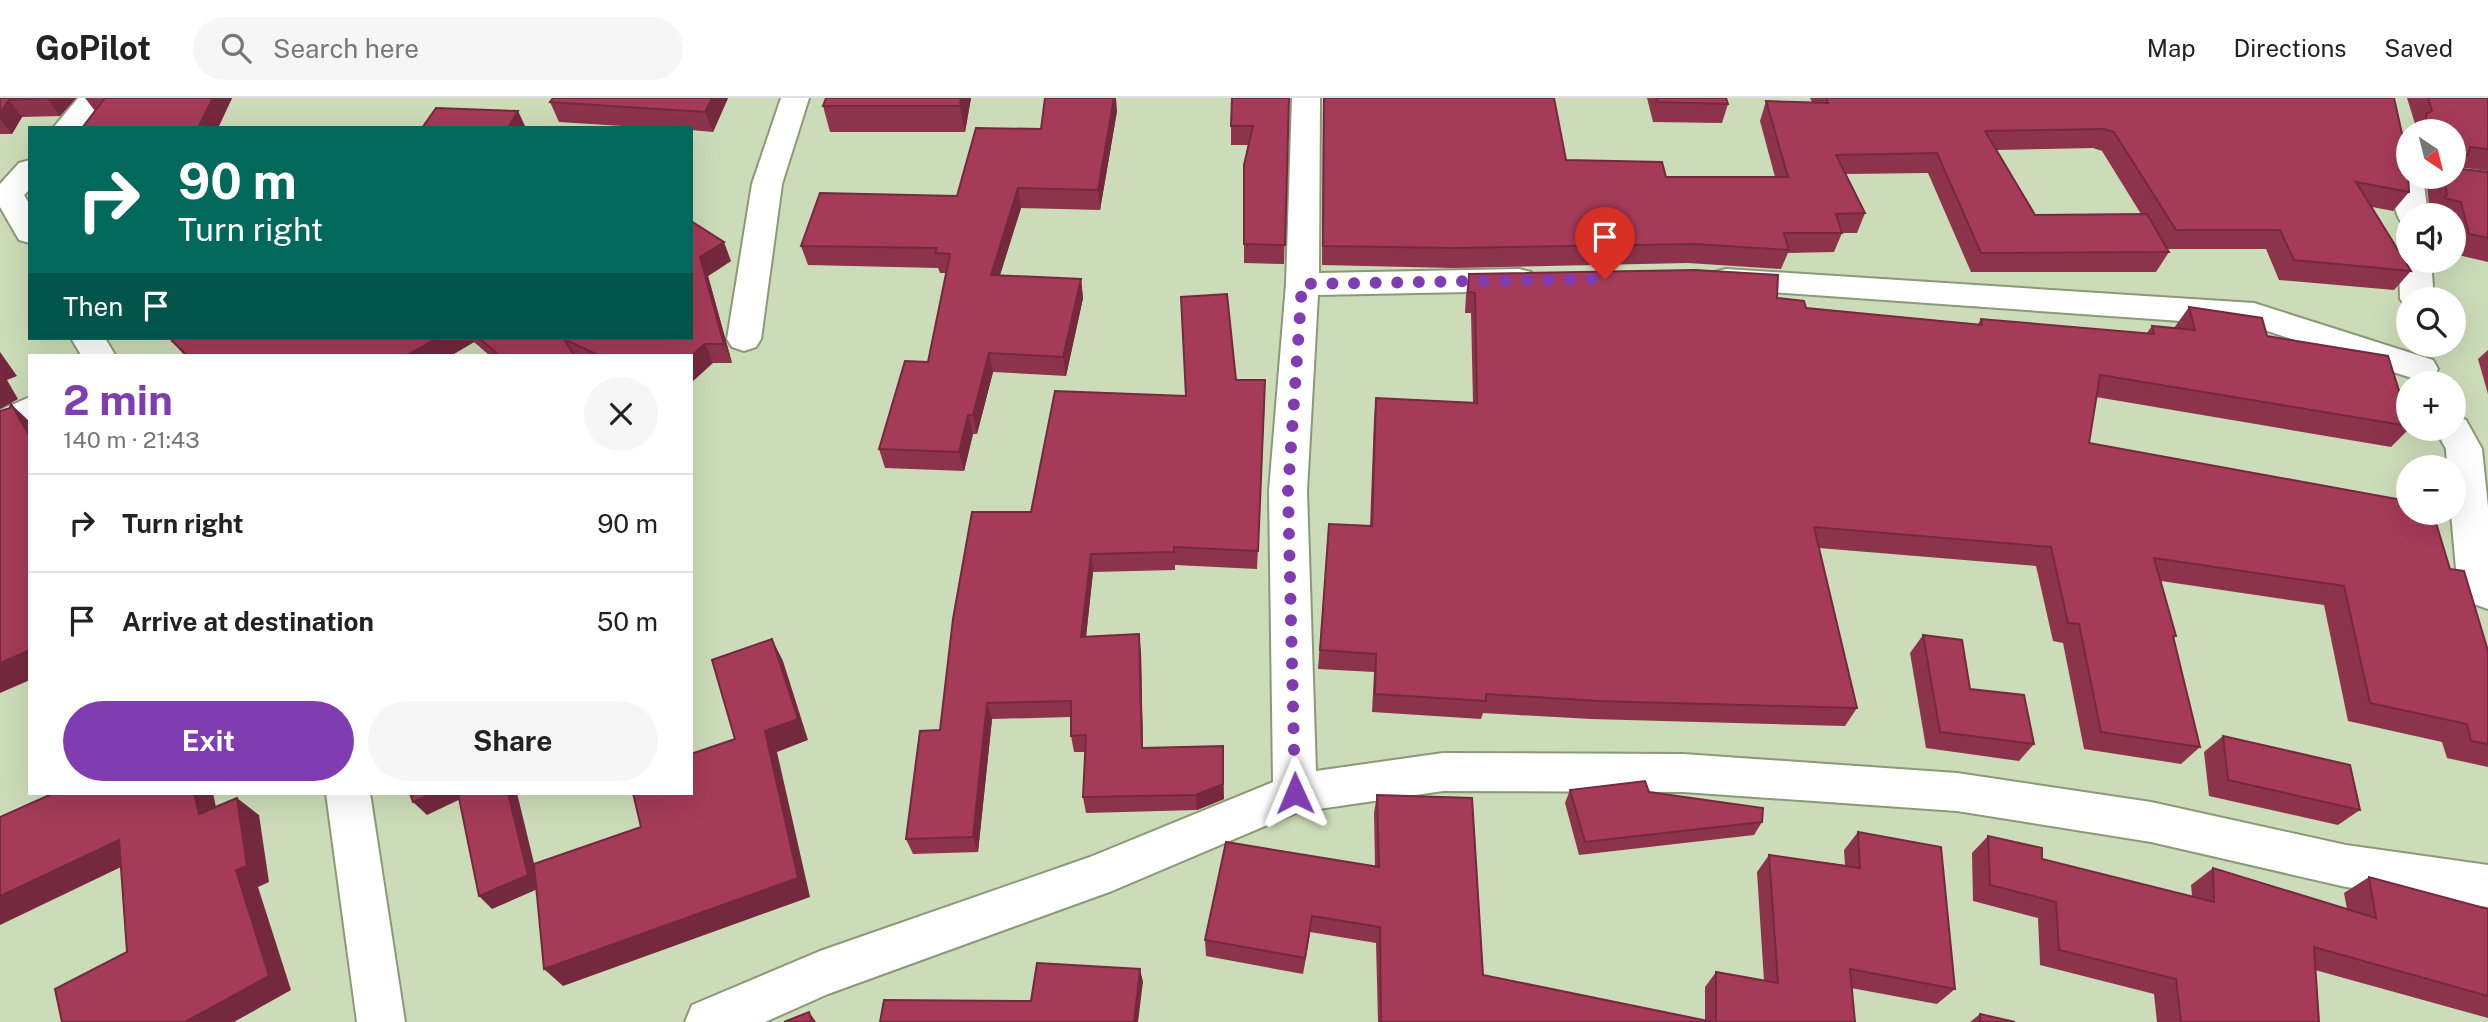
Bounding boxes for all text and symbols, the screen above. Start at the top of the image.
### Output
search box [193,17,683,80]
text: GoPilot [35,29,151,67]
icon: search [217,29,255,67]
text: Search here [273,33,419,64]
text: Map [2147,34,2196,62]
text: Directions [2234,34,2346,62]
text: Saved [2384,34,2453,62]
north arrow [2396,119,2466,189]
map controls [2396,119,2466,525]
text: 90 m [178,152,297,210]
icon: right [63,154,154,245]
button: sound [2396,203,2466,273]
pin [1575,207,1635,279]
text: Turn right [178,211,323,248]
icon: arrive [1586,218,1624,256]
icon: arrive [137,287,175,325]
button: search [2396,287,2466,357]
text: Then [63,291,123,322]
button: + [2396,371,2466,441]
text: 2 min [63,375,173,424]
button: close [584,377,658,451]
text: 140 m · 21:43 [63,426,200,453]
button: − [2396,455,2466,525]
icon: right [63,504,101,542]
text: Turn right [122,508,244,539]
text: 90 m [597,508,658,539]
icon: arrive [63,602,101,640]
text: Arrive at destination [122,606,374,637]
text: 50 m [597,606,658,637]
button: Exit [63,701,354,781]
button: Share [368,701,658,781]
position arrow [1258,756,1332,830]

